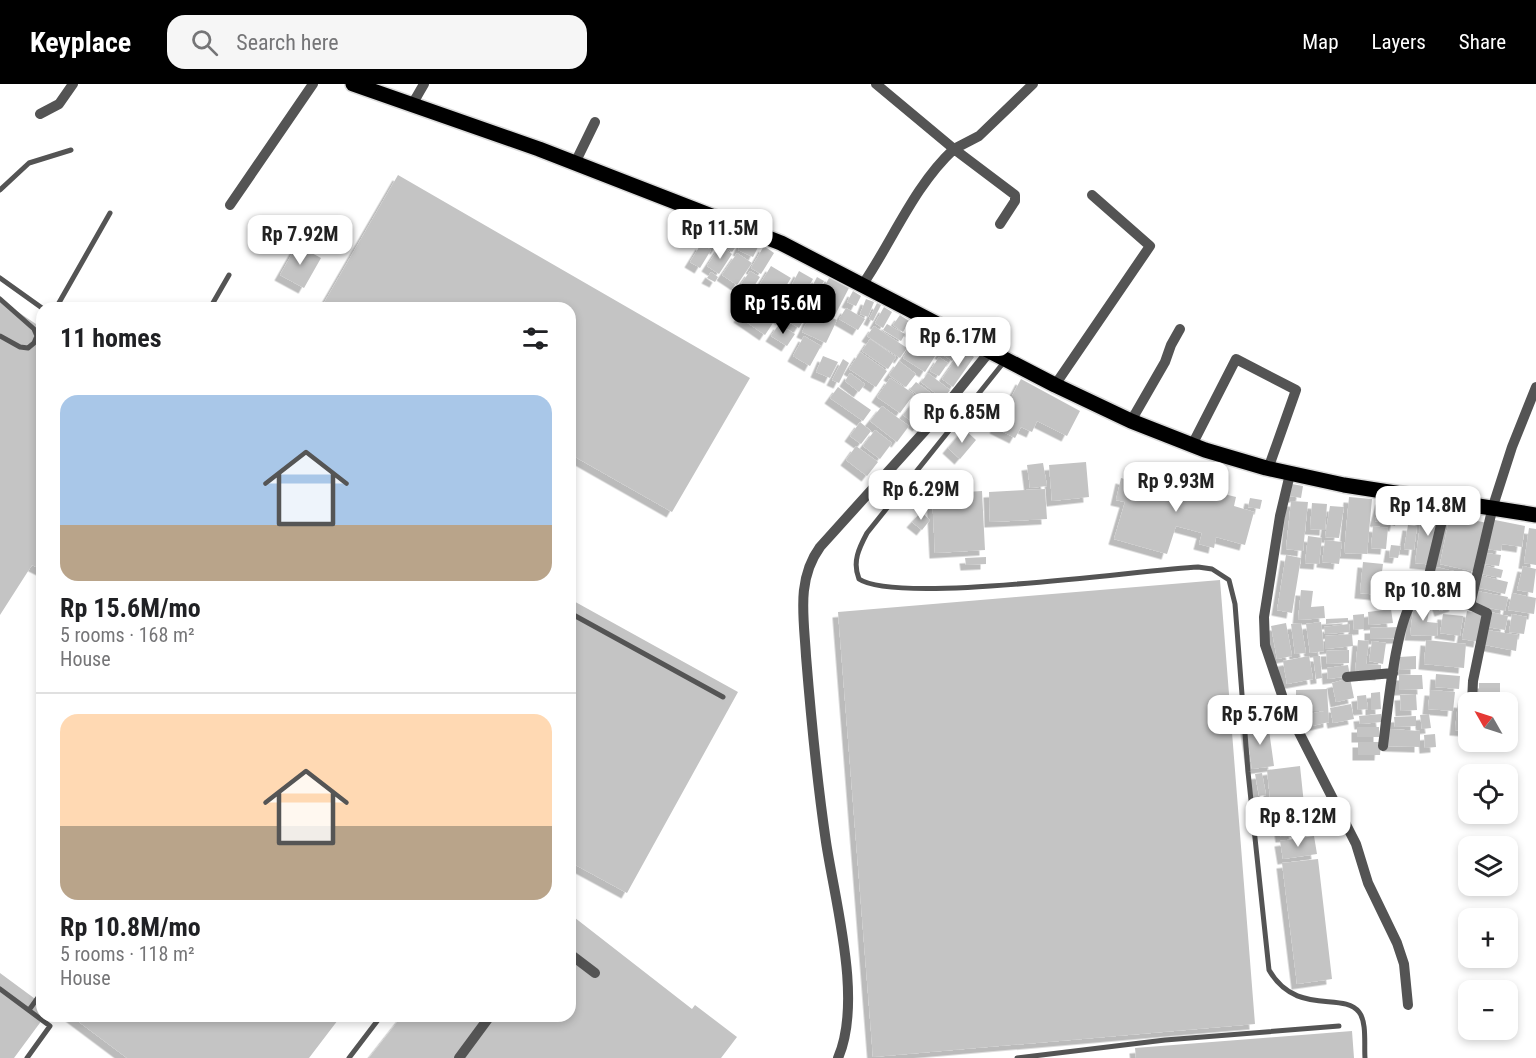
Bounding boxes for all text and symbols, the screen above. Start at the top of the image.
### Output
search box [167,15,587,69]
text: Keyplace [30,26,131,59]
icon: search [188,26,221,59]
text: Search here [236,30,339,55]
text: Map [1302,30,1339,54]
text: Layers [1372,30,1426,54]
text: Share [1459,30,1506,54]
pin: Rp 11.5M [658,209,782,260]
pin: Rp 7.92M [238,215,362,266]
text: Rp 11.5M [682,216,758,240]
text: Rp 7.92M [262,222,338,246]
pin: Rp 15.6M [721,284,845,335]
text: Rp 15.6M [745,291,821,315]
pin: Rp 6.17M [896,317,1020,368]
icon: filters [519,322,552,355]
text: 11 homes [60,323,162,353]
text: Rp 6.17M [920,324,996,348]
pin: Rp 6.85M [900,393,1024,444]
text: Rp 6.85M [924,400,1000,424]
icon: home [252,434,360,542]
pin: Rp 9.93M [1114,462,1238,513]
text: Rp 9.93M [1138,469,1214,493]
pin: Rp 6.29M [859,470,983,521]
text: Rp 6.29M [883,477,959,501]
pin: Rp 14.8M [1366,486,1490,537]
text: Rp 14.8M [1390,493,1466,517]
pin: Rp 10.8M [1361,571,1485,622]
text: Rp 10.8M [1385,578,1461,602]
text: Rp 15.6M/mo [60,593,201,623]
text: 5 rooms · 168 m² [60,623,195,647]
text: House [60,647,111,671]
north arrow [1458,692,1518,752]
map controls [1458,692,1518,1040]
pin: Rp 5.76M [1198,695,1322,746]
text: Rp 5.76M [1222,702,1298,726]
icon: home [252,753,360,861]
button: locate [1458,764,1518,824]
pin: Rp 8.12M [1236,797,1360,848]
text: Rp 8.12M [1260,804,1336,828]
button: layers [1458,836,1518,896]
button: + [1458,908,1518,968]
text: Rp 10.8M/mo [60,912,201,942]
text: 5 rooms · 118 m² [60,942,195,966]
text: House [60,966,111,990]
button: − [1458,980,1518,1040]

